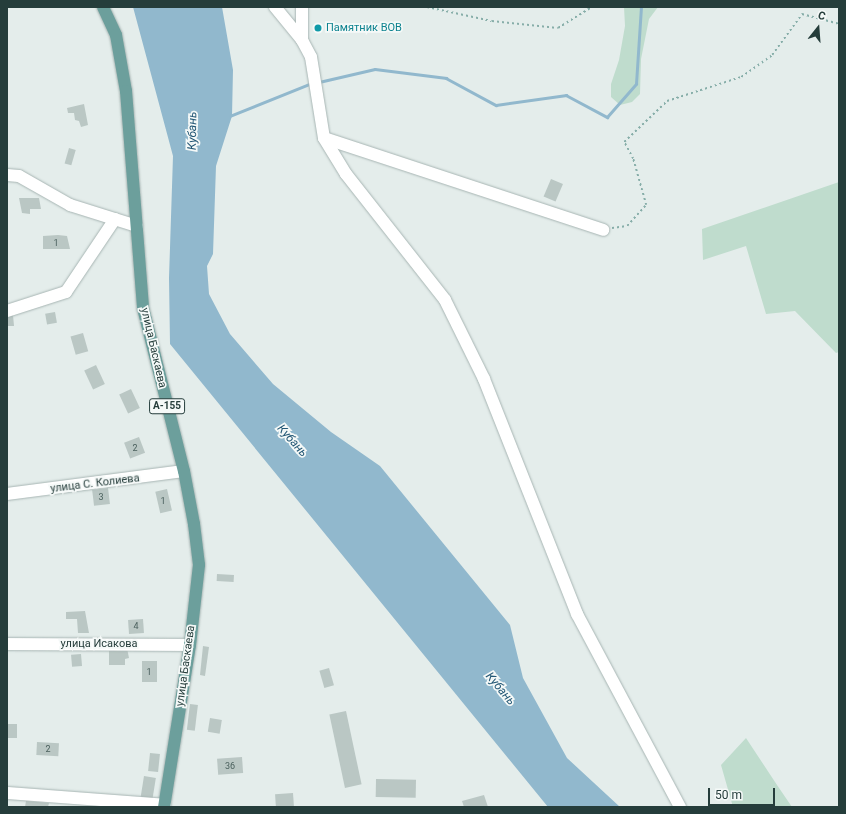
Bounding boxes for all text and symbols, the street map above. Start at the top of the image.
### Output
north arrow [798,8,838,48]
text: С [816,9,827,23]
place label: Памятник ВОВ [326,21,402,35]
marker: Памятник ВОВ [313,23,323,33]
water label: Кубань [185,112,201,150]
house number: 1 [53,238,59,248]
street label: улица Баскаева [137,307,169,389]
road number: А-155 [149,398,185,414]
water label: Кубань [274,422,310,460]
house number: 2 [132,443,138,453]
street label: улица С. Колиева [50,472,140,496]
house number: 3 [98,492,104,502]
house number: 1 [160,496,166,506]
house number: 4 [133,621,139,631]
street label: улица Баскаева [174,625,198,707]
street label: улица Исакова [61,637,137,651]
house number: 1 [146,667,152,677]
water label: Кубань [482,670,518,708]
house number: 2 [45,744,51,754]
house number: 36 [225,761,235,771]
scale bar [710,780,777,806]
text: 50 m [715,788,742,802]

